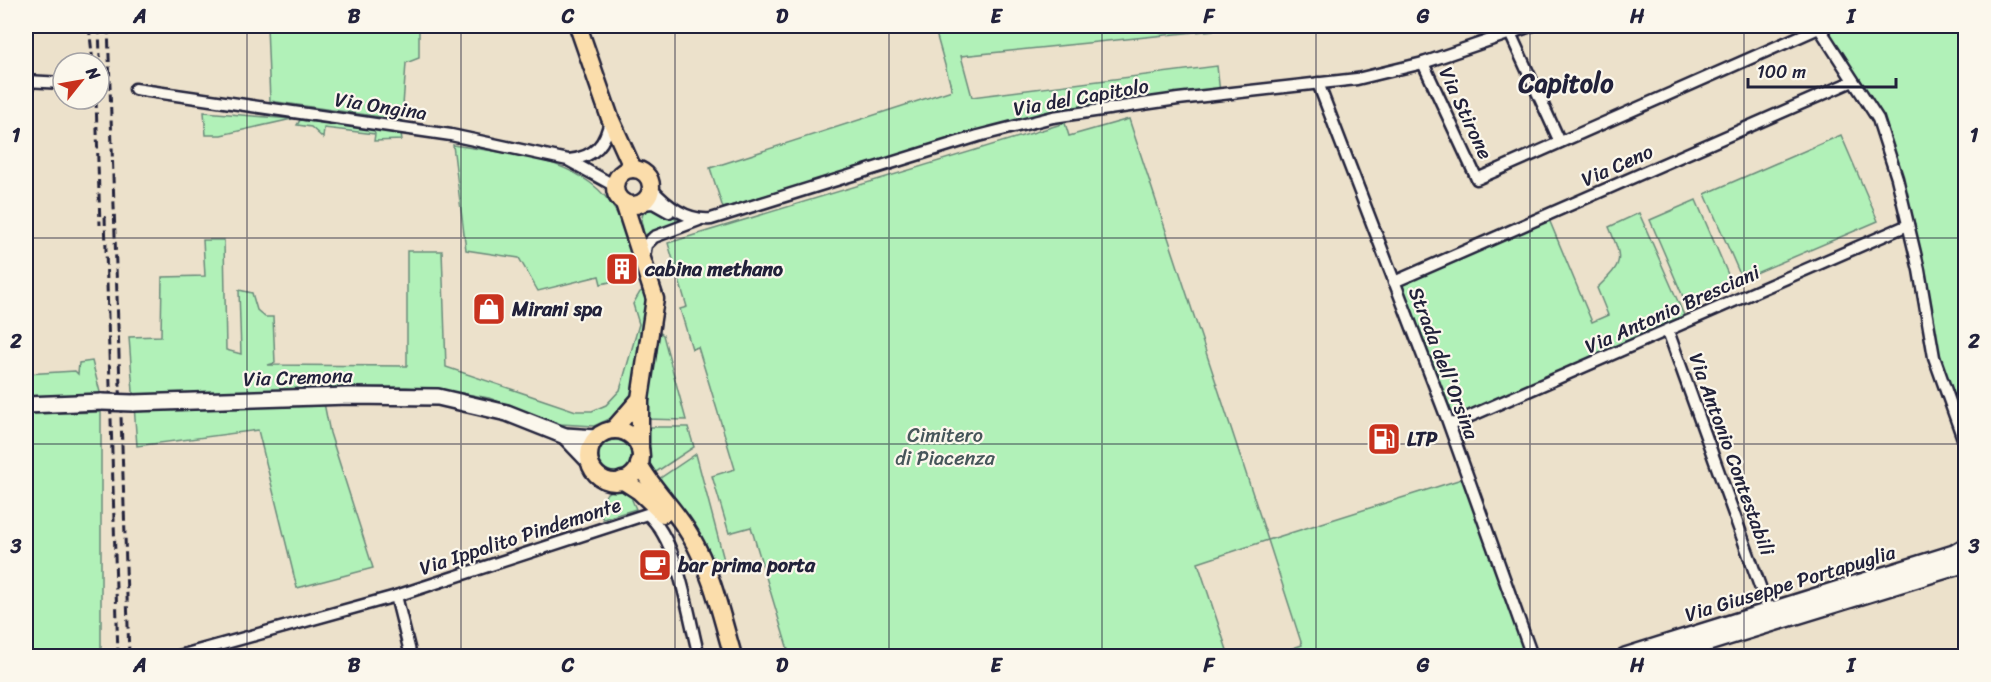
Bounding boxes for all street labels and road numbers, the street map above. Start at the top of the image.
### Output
street label: Via Stirone [1429,61,1502,165]
street label: Via del Capitolo [1011,68,1152,127]
street label: Via Ongina [332,82,430,131]
street label: Via Ceno [1576,134,1659,197]
street label: Via Antonio Bresciani [1579,255,1766,364]
street label: Strada dell'Orsina [1398,282,1489,446]
street label: Via Antonio Contestabili [1679,348,1785,562]
street label: Via Cremona [243,358,354,397]
street label: Via Ippolito Pindemonte [415,487,626,586]
street label: Via Giuseppe Portapuglia [1680,534,1901,632]

